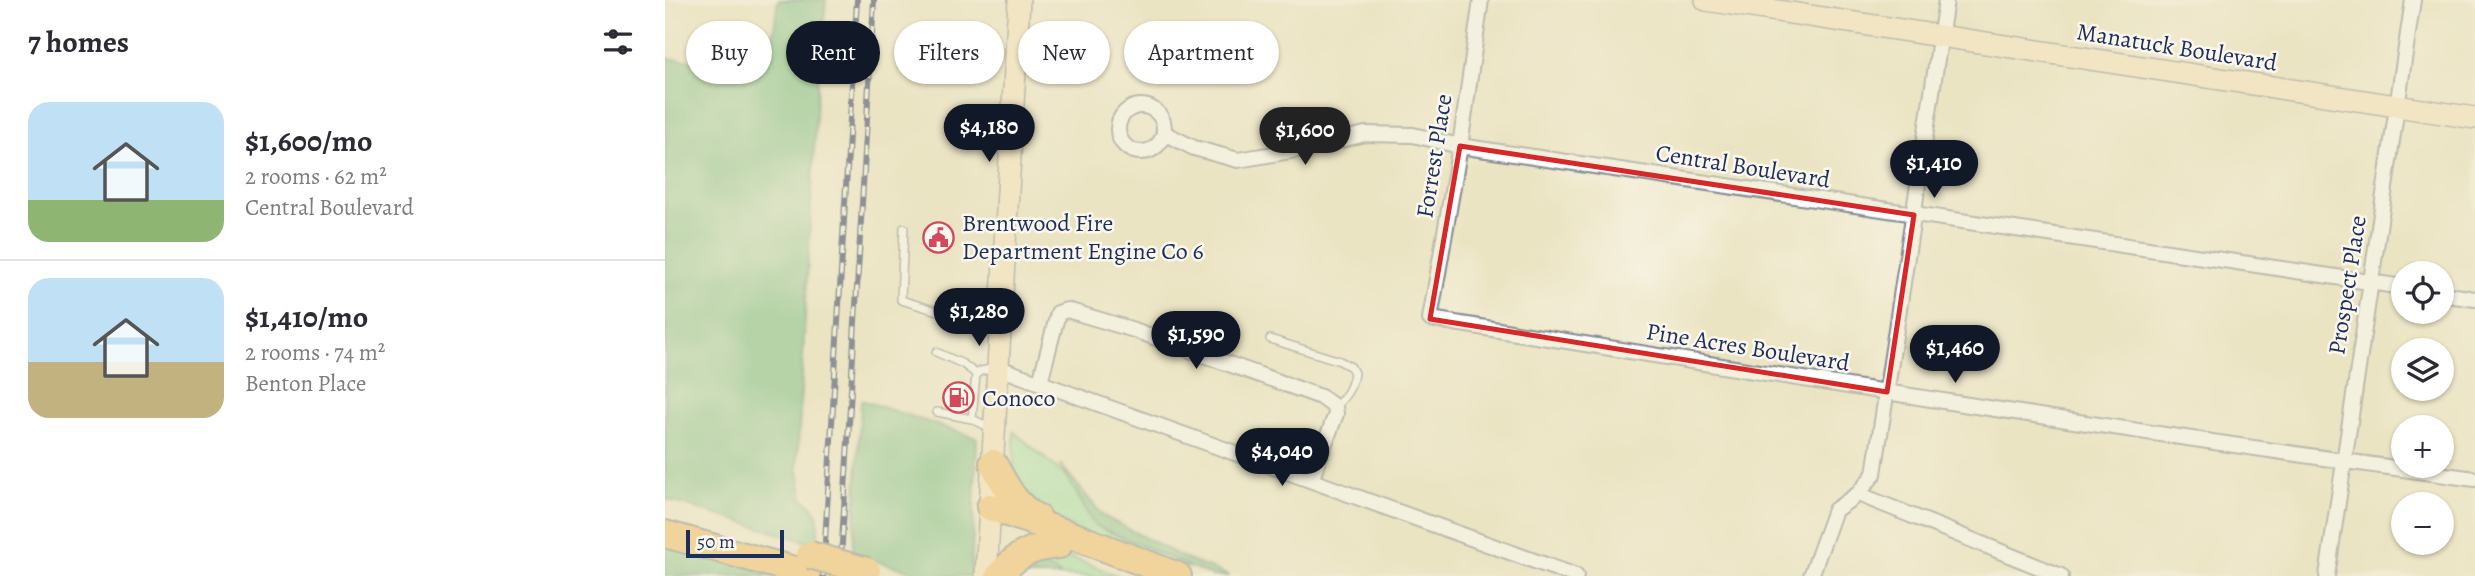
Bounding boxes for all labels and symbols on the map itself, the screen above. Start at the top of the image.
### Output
street label: Manatuck Boulevard [2075,15,2280,79]
street label: Forrest Place [1408,92,1460,220]
pin: $4,180 [932,104,1046,164]
pin: $1,600 [1248,108,1362,167]
street label: Central Boulevard [1654,136,1833,196]
pin: $1,410 [1877,140,1991,200]
place label: Brentwood Fire Department Engine Co 6 [962,207,1204,267]
street label: Prospect Place [2320,213,2374,357]
public building icon: Brentwood Fire Department Engine Co 6 [922,220,956,254]
pin: $1,280 [922,288,1036,348]
pin: $1,590 [1139,312,1253,371]
street label: Pine Acres Boulevard [1644,315,1852,379]
pin: $1,460 [1898,326,2012,385]
fuel station icon: Conoco [942,381,976,415]
place label: Conoco [982,382,1055,414]
pin: $4,040 [1225,428,1339,488]
scale bar [686,527,784,559]

